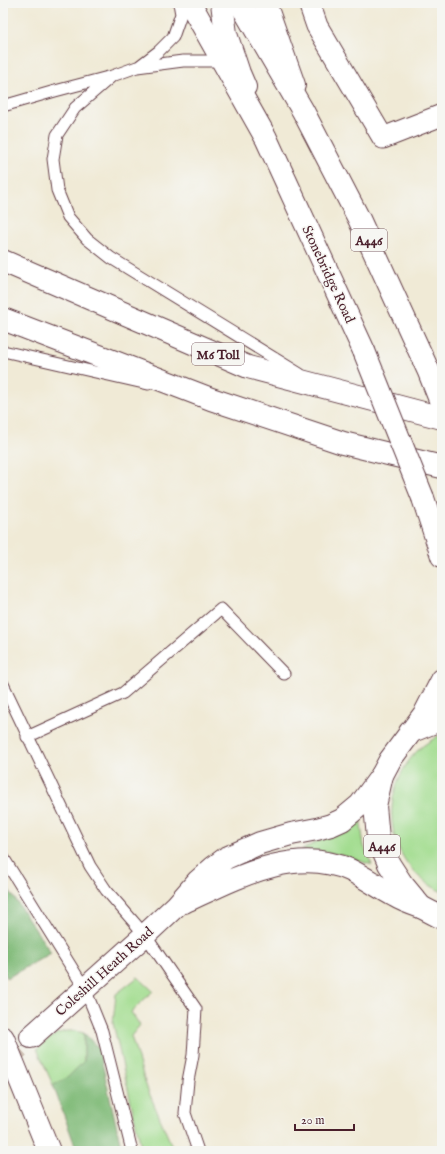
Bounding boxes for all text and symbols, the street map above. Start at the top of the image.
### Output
street label: Stonebridge Road [298,223,359,327]
road number: A446 [351,229,387,251]
road number: M6 Toll [192,343,244,365]
road number: A446 [364,835,400,857]
street label: Coleshill Heath Road [52,923,158,1021]
scale bar [295,1106,354,1132]
text: 20 m [301,1113,324,1128]

